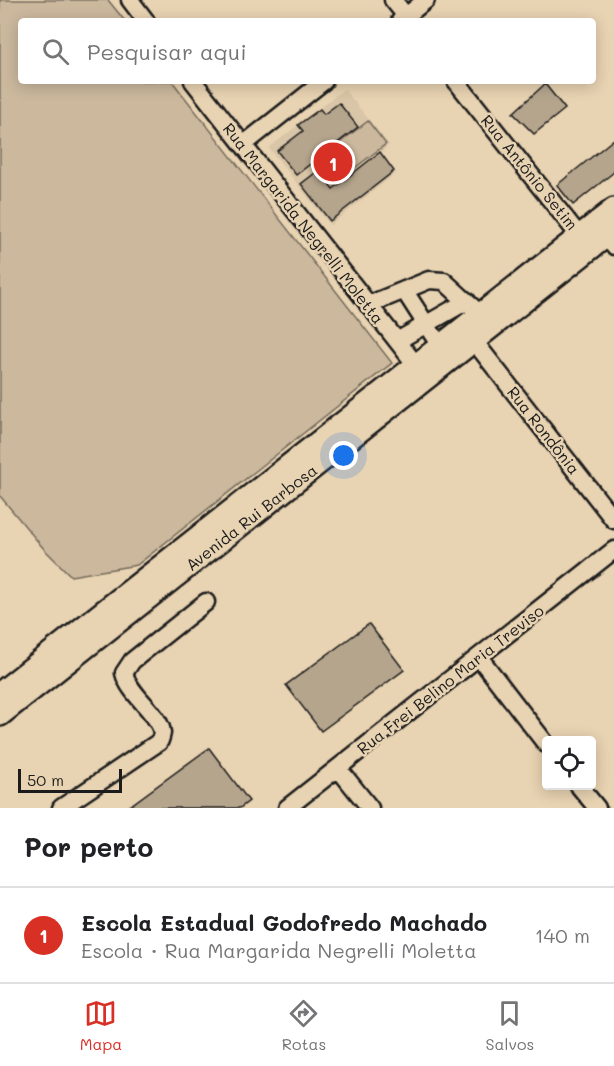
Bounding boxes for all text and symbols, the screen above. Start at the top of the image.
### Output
search box [18,18,596,84]
icon: search [39,35,72,68]
text: Pesquisar aqui [87,37,247,66]
street label: Rua Antônio Setim [477,110,583,234]
street label: Rua Margarida Negrelli Moletta [219,118,389,328]
pin: 1 [314,140,352,184]
street label: Rua Rondônia [503,382,585,478]
your location [329,441,358,470]
street label: Avenida Rui Barbosa [181,459,321,575]
street label: Rua Frei Belino Maria Treviso [352,599,548,759]
map controls [542,736,596,790]
button: locate [542,736,596,790]
scale bar [18,766,122,794]
text: 50 m [27,769,64,790]
text: Por perto [24,830,153,864]
text: Escola Estadual Godofredo Machado [81,908,487,937]
text: 1 [39,922,48,948]
text: 140 m [535,922,590,948]
text: Escola · Rua Margarida Negrelli Moletta [81,937,477,963]
tab: Mapa [80,997,122,1054]
tab: Rotas [282,997,326,1054]
tab: Salvos [486,997,534,1054]

